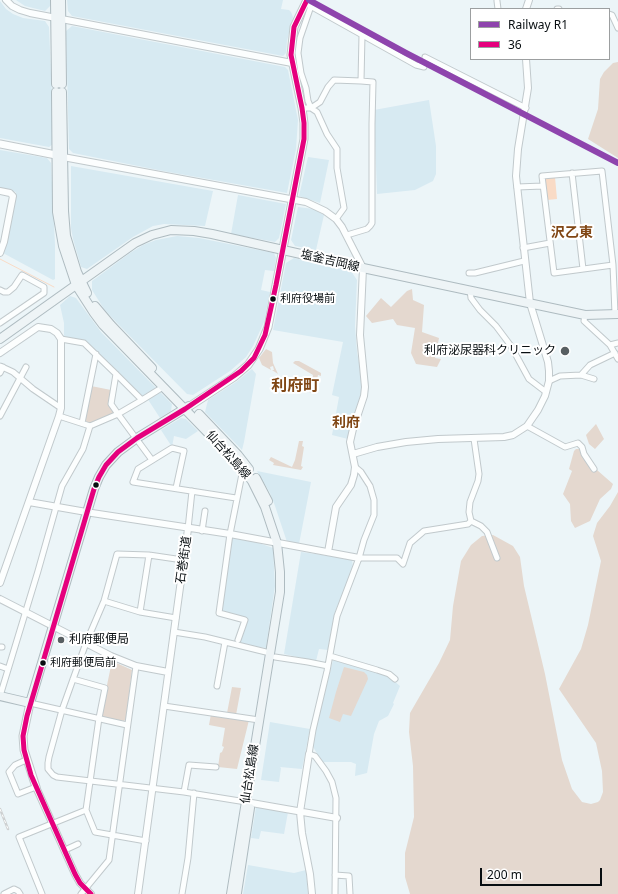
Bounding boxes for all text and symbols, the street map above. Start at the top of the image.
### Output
legend [470,8,610,60]
text: Railway R1 [508,16,568,33]
text: 36 [508,36,522,53]
district label: 沢乙東 [551,225,593,241]
street label: 塩釜吉岡線 [299,247,361,275]
place label: 利府役場前 [280,292,335,306]
marker: 利府役場前 [268,294,278,304]
place label: 利府泌尿器科クリニック [424,344,556,358]
marker: 利府泌尿器科クリニック [559,345,571,357]
district label: 利府町 [271,376,319,396]
district label: 利府 [332,415,360,431]
street label: 仙台松島線 [203,428,253,482]
unlabelled marker [91,480,101,490]
street label: 石巻街道 [174,535,194,585]
place label: 利府郵便局 [69,633,129,647]
marker: 利府郵便局 [56,635,66,645]
place label: 利府郵便局前 [50,656,116,670]
marker: 利府郵便局前 [38,658,48,668]
street label: 仙台松島線 [238,743,262,805]
scale bar [482,860,604,886]
text: 200 m [487,866,522,883]

